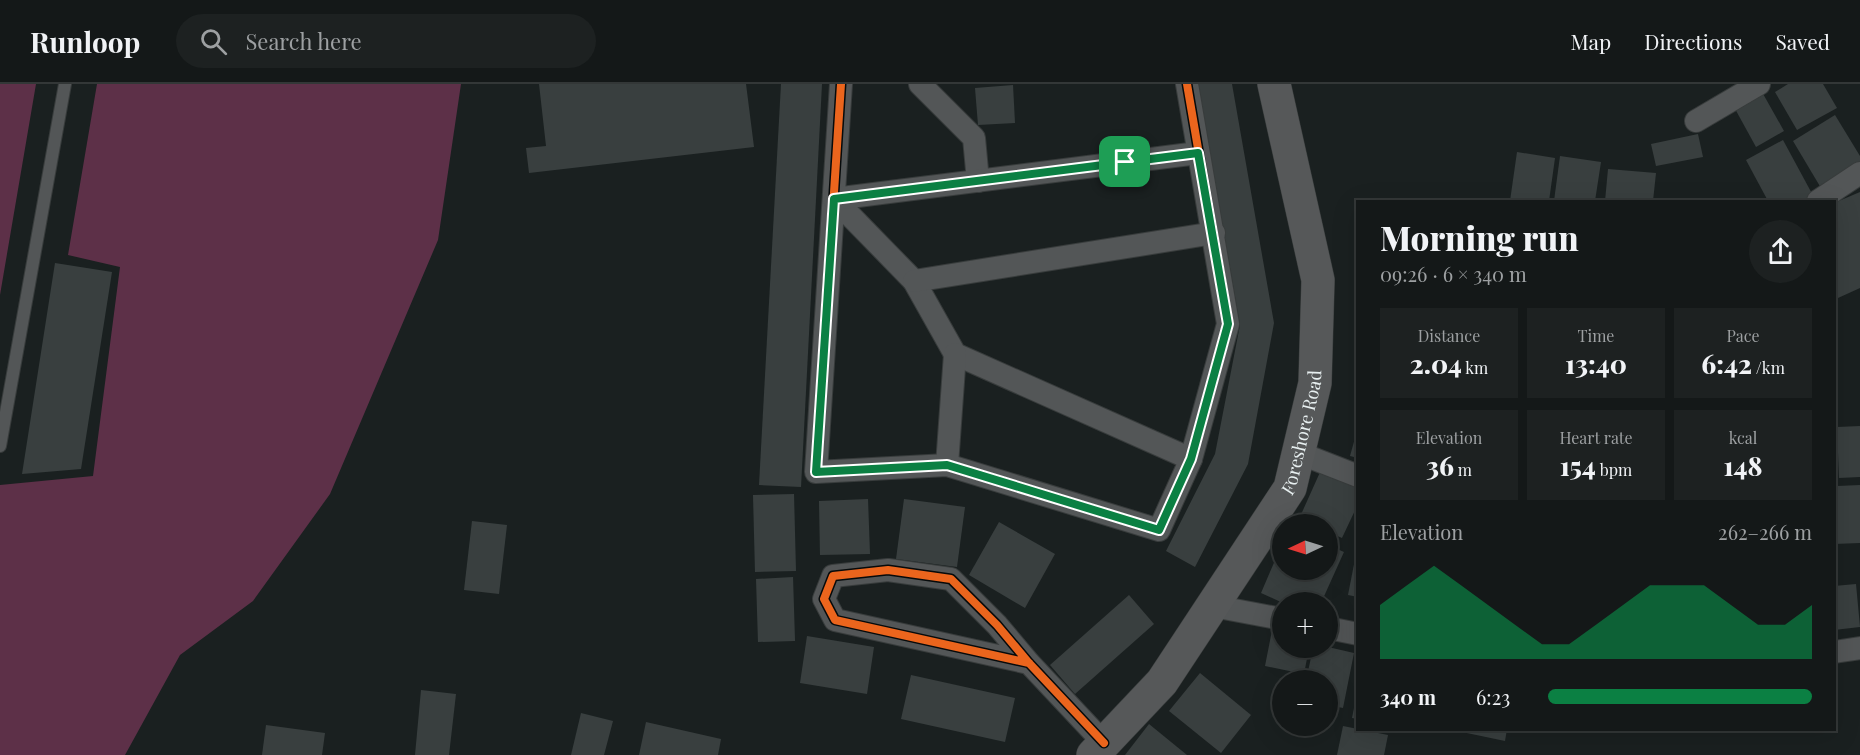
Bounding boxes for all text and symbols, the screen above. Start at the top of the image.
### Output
search box [176,14,596,68]
text: Runloop [30,23,140,60]
icon: search [197,25,230,58]
text: Search here [245,26,362,56]
text: Map [1570,27,1611,55]
text: Directions [1644,27,1742,55]
text: Saved [1775,27,1830,55]
pin [1099,136,1150,187]
icon: arrive [1108,145,1141,178]
text: Morning run [1380,215,1579,259]
button: share [1749,220,1812,283]
text: 09:26 · 6 × 340 m [1380,260,1527,287]
text: Distance [1418,325,1480,346]
text: Time [1578,325,1614,346]
text: Pace [1726,325,1760,346]
text: 2.04 [1410,346,1462,381]
text: 13:40 [1565,346,1627,381]
text: 6:42 [1701,346,1752,381]
text: km [1462,357,1488,378]
text: /km [1752,357,1785,378]
street label: Foreshore Road [1276,369,1326,499]
text: Elevation [1416,427,1482,448]
text: Heart rate [1559,427,1633,448]
text: kcal [1729,427,1757,448]
text: 36 [1426,448,1454,483]
text: 154 [1560,448,1596,483]
text: 148 [1723,448,1763,483]
text: m [1454,459,1472,480]
text: bpm [1596,459,1632,480]
north arrow [1272,514,1338,580]
map controls [1272,514,1338,736]
text: Elevation [1380,518,1463,545]
text: 262–266 m [1718,518,1812,545]
button: + [1272,592,1338,658]
button: − [1272,670,1338,736]
text: 340 m [1380,683,1436,710]
text: 6:23 [1476,683,1510,710]

